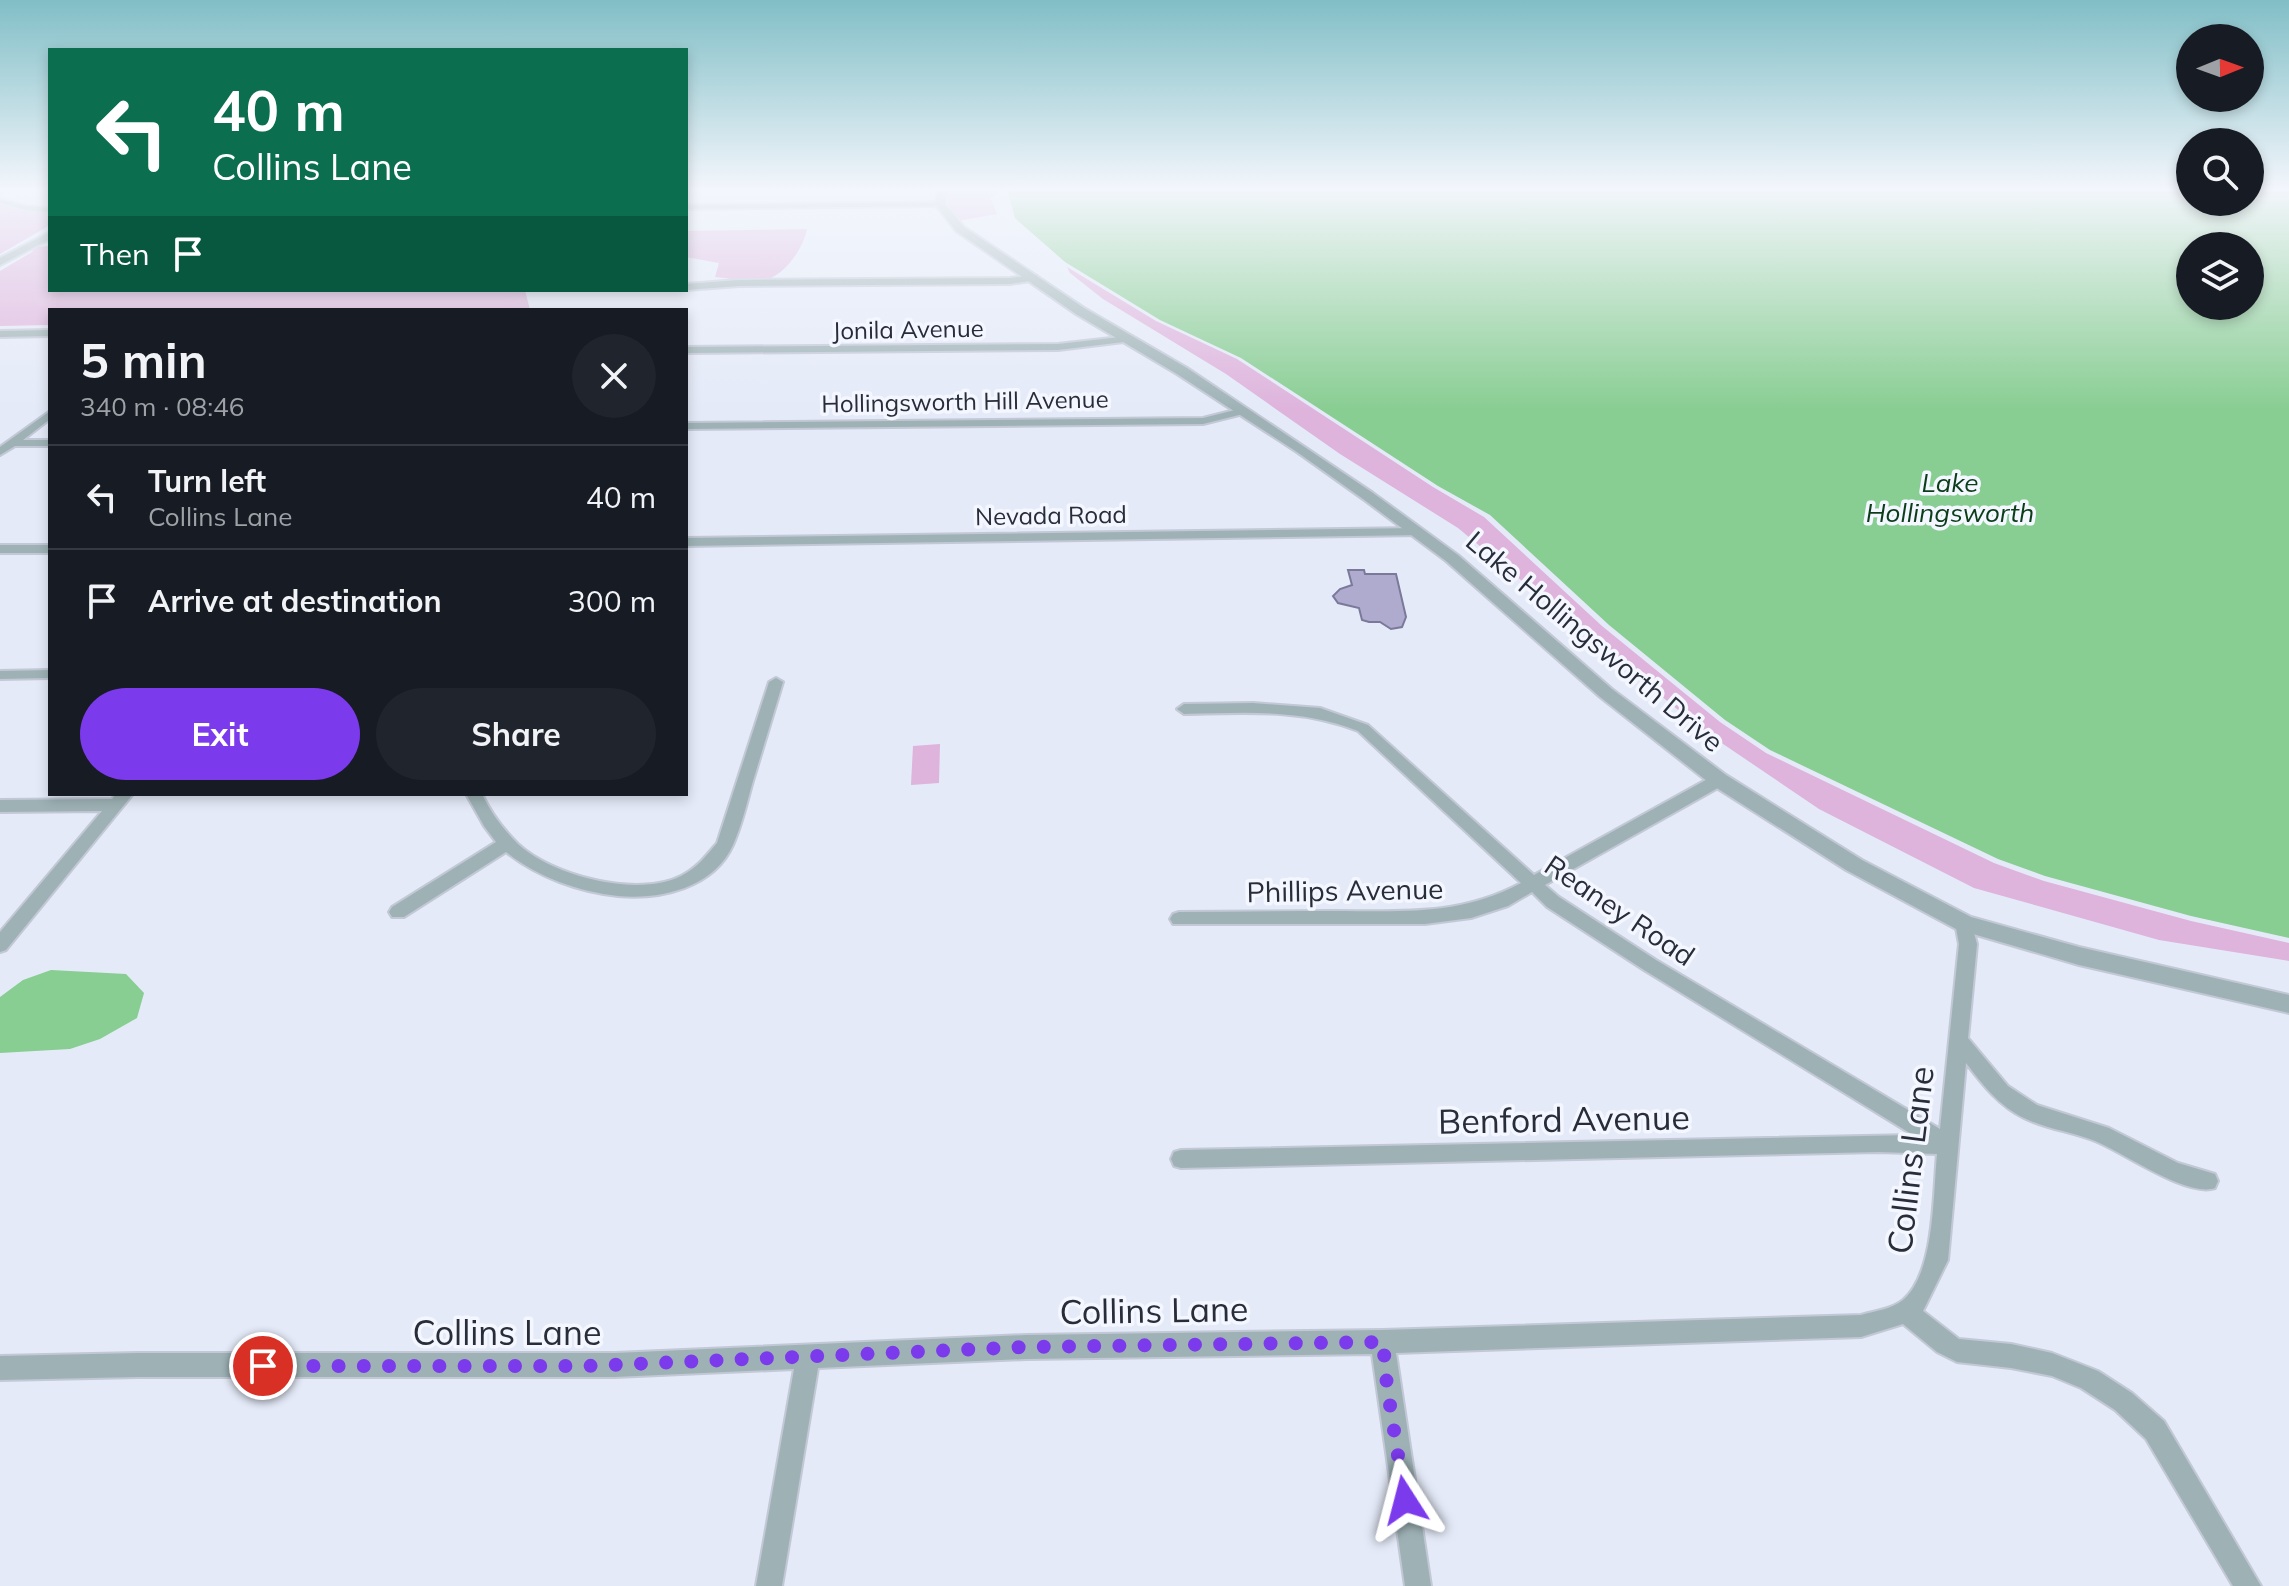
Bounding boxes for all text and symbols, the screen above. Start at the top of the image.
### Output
north arrow [2176,24,2264,112]
map controls [2176,24,2264,320]
text: 40 m [212,75,345,145]
icon: left [80,80,184,184]
button: search [2176,128,2264,216]
text: Collins Lane [212,144,412,189]
icon: arrive [166,232,210,276]
button: layers [2176,232,2264,320]
text: Then [80,235,150,273]
street label: Jonila Avenue [832,313,984,345]
text: 5 min [80,330,207,390]
button: close [572,334,656,418]
street label: Hollingsworth Hill Avenue [821,383,1109,419]
text: 340 m · 08:46 [80,390,244,423]
text: Turn left [148,462,266,500]
water label: Lake Hollingsworth [1866,466,2034,529]
icon: left [80,475,124,519]
text: 40 m [586,478,656,516]
street label: Nevada Road [975,499,1127,531]
text: Collins Lane [148,500,292,533]
street label: Lake Hollingsworth Drive [1459,523,1731,759]
icon: arrive [80,579,124,623]
text: Arrive at destination [148,582,442,620]
text: 300 m [568,582,656,620]
button: Exit [80,688,360,780]
button: Share [376,688,656,780]
street label: Reaney Road [1538,847,1702,973]
street label: Phillips Avenue [1246,871,1444,909]
street label: Collins Lane [1877,1064,1943,1256]
street label: Benford Avenue [1438,1095,1690,1143]
street label: Collins Lane [1059,1287,1249,1333]
street label: Collins Lane [413,1311,601,1354]
pin [229,1332,297,1400]
icon: arrive [241,1344,285,1388]
position arrow [1363,1458,1447,1542]

